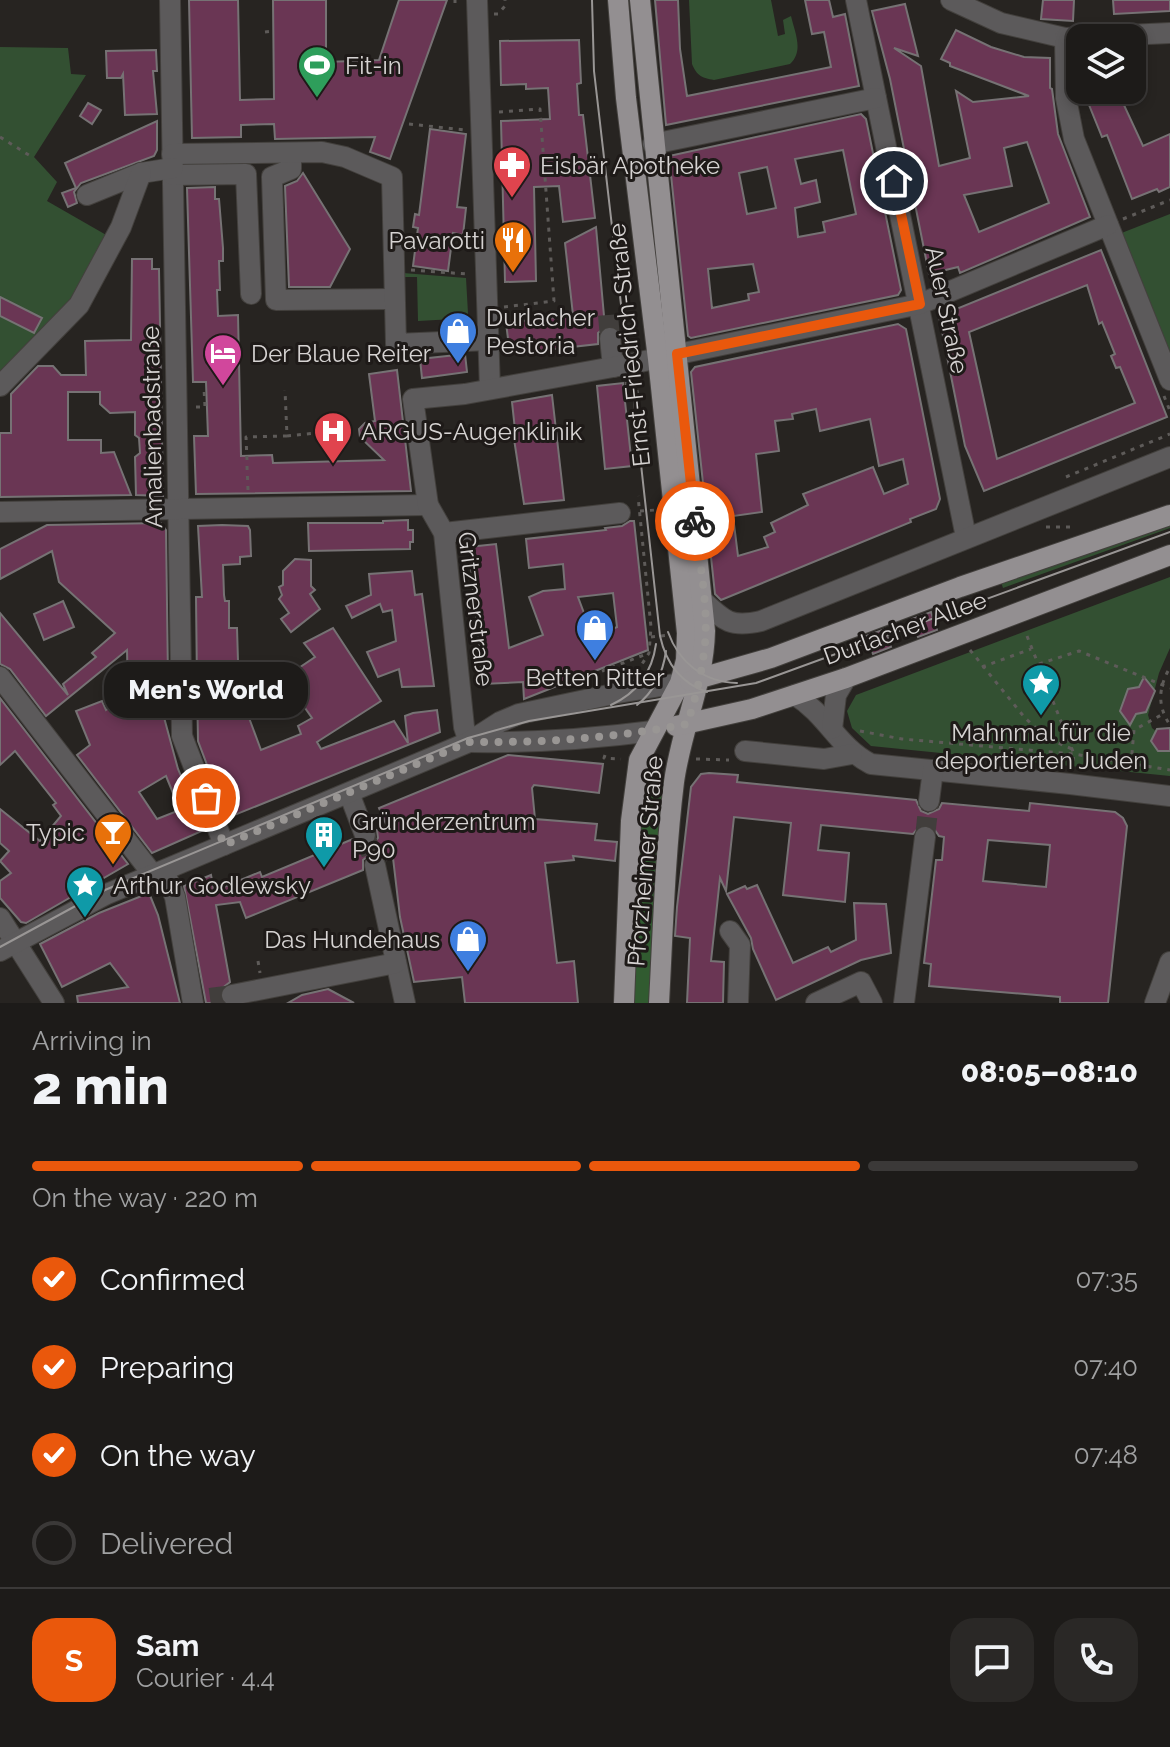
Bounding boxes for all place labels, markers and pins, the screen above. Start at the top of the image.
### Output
sports icon: Fit-in [296,44,338,99]
place label: Fit-in [345,51,402,80]
pharmacy icon: Eisbär Apotheke [491,144,533,199]
pin [860,147,928,215]
place label: Eisbär Apotheke [540,151,720,180]
restaurant icon: Pavarotti [492,219,534,274]
place label: Pavarotti [389,226,485,255]
place label: Durlacher Pestoria [486,303,596,360]
shop icon: Durlacher Pestoria [437,310,479,365]
hotel icon: Der Blaue Reiter [202,332,244,387]
place label: Der Blaue Reiter [251,339,432,368]
hospital icon: ARGUS-Augenklinik [312,410,354,465]
place label: ARGUS-Augenklinik [361,417,583,446]
shop icon: Betten Ritter [574,607,616,662]
callout: Men's World [104,662,308,718]
place icon: Mahnmal für die deportierten Juden [1020,662,1062,717]
place label: Betten Ritter [525,663,665,692]
place label: Mahnmal für die deportierten Juden [935,718,1147,775]
pin [172,764,240,832]
place label: Gründerzentrum P90 [352,807,536,864]
bar icon: Typic [92,811,134,866]
building icon: Gründerzentrum P90 [303,814,345,869]
place label: Typic [26,818,85,847]
place icon: Arthur Godlewsky [64,864,106,919]
place label: Arthur Godlewsky [113,871,311,900]
shop icon: Das Hundehaus [447,918,489,973]
place label: Das Hundehaus [264,925,440,954]

